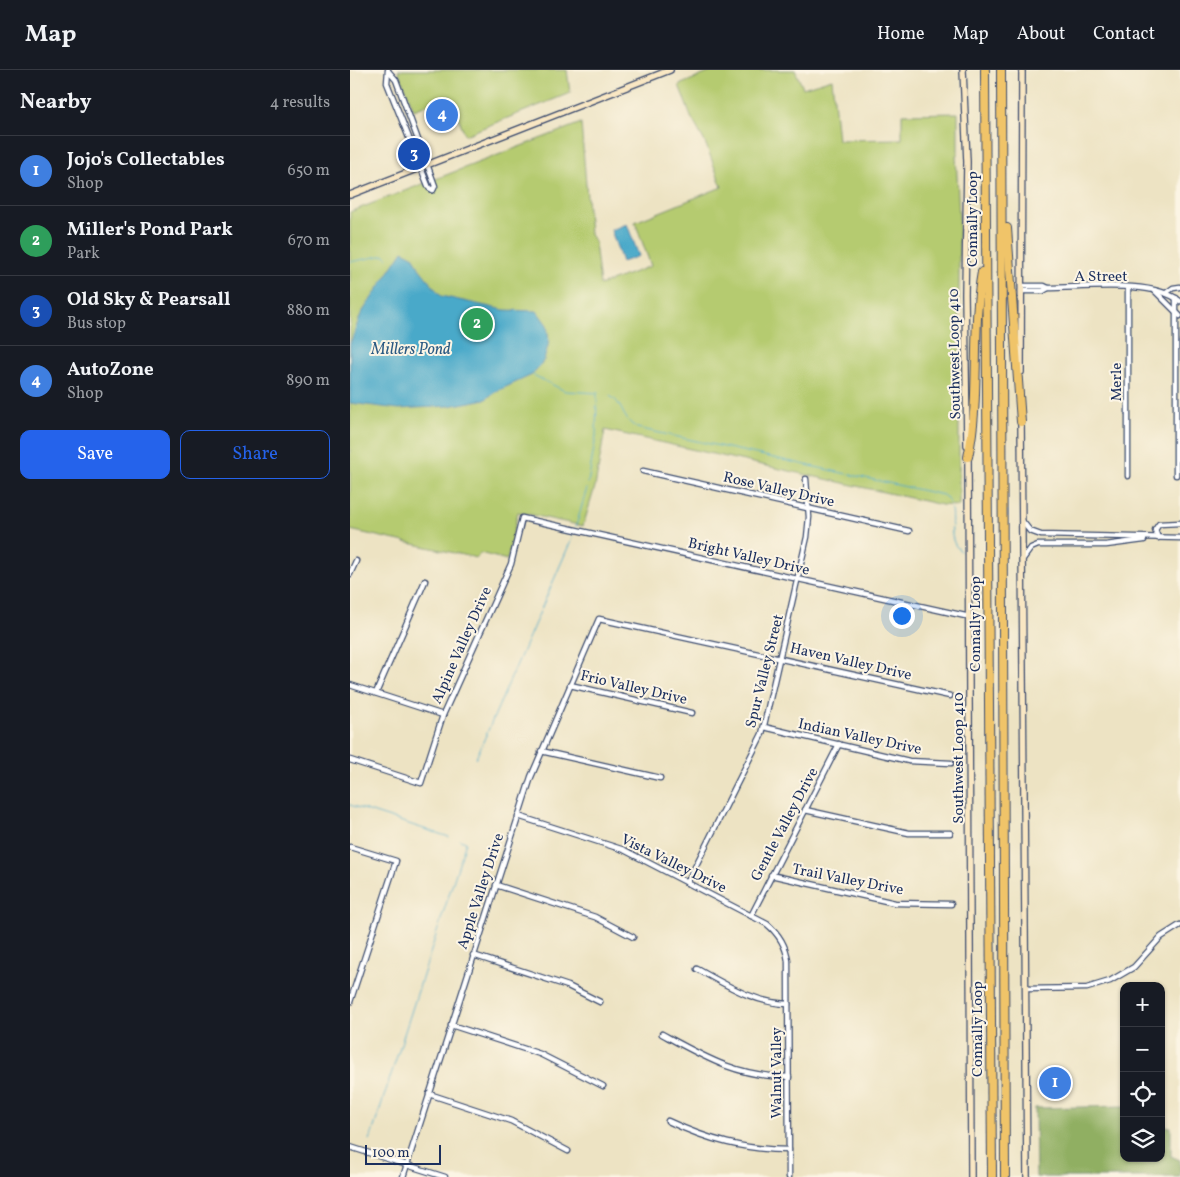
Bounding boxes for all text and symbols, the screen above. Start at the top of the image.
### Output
text: Map [25,18,76,52]
text: Home [877,22,925,47]
text: Map [953,22,989,47]
text: About [1017,22,1065,47]
text: Contact [1093,22,1155,47]
text: Nearby [20,88,91,117]
text: 4 results [270,92,330,114]
pin: 4 [426,96,458,134]
pin: 3 [398,135,430,173]
text: Jojo's Collectables [67,147,225,173]
text: 1 [33,160,39,182]
text: 650 m [288,160,330,182]
street label: Connally Loop [963,171,984,267]
text: Shop [67,173,103,195]
text: Miller's Pond Park [67,217,233,243]
text: 2 [32,230,40,252]
text: 670 m [288,230,330,252]
text: Park [67,243,100,265]
street label: A Street [1075,267,1127,288]
text: Old Sky & Pearsall [67,287,230,313]
street label: Southwest Loop 410 [944,288,967,420]
text: 3 [32,300,40,322]
text: 880 m [287,300,330,322]
pin: 2 [461,305,493,343]
text: Bus stop [67,313,126,335]
water label: Millers Pond [370,339,451,361]
text: AutoZone [67,357,154,383]
street label: Merle [1107,363,1128,401]
text: 4 [31,370,41,392]
text: 890 m [286,370,330,392]
text: Shop [67,383,103,405]
button: Save [20,430,170,479]
button: Share [180,430,330,479]
street label: Rose Valley Drive [721,467,836,513]
street label: Bright Valley Drive [686,533,812,582]
street label: Connally Loop [966,576,987,672]
street label: Alpine Valley Drive [427,584,498,708]
your location [889,603,915,629]
street label: Spur Valley Street [741,612,790,730]
street label: Haven Valley Drive [788,638,914,687]
street label: Frio Valley Drive [578,666,689,711]
street label: Southwest Loop 410 [949,692,970,824]
street label: Indian Valley Drive [796,714,923,761]
street label: Gentle Valley Drive [746,764,824,885]
street label: Vista Valley Drive [617,830,730,899]
street label: Apple Valley Drive [453,831,510,952]
street label: Trail Valley Drive [790,859,905,902]
street label: Connally Loop [968,981,989,1077]
map controls [1120,982,1165,1162]
button: + [1120,982,1165,1027]
street label: Walnut Valley [767,1027,788,1119]
button: − [1120,1027,1165,1072]
pin: 1 [1039,1064,1071,1102]
button: locate [1120,1072,1165,1117]
button: layers [1120,1117,1165,1162]
scale bar [365,1142,441,1165]
text: 100 m [372,1144,410,1163]

